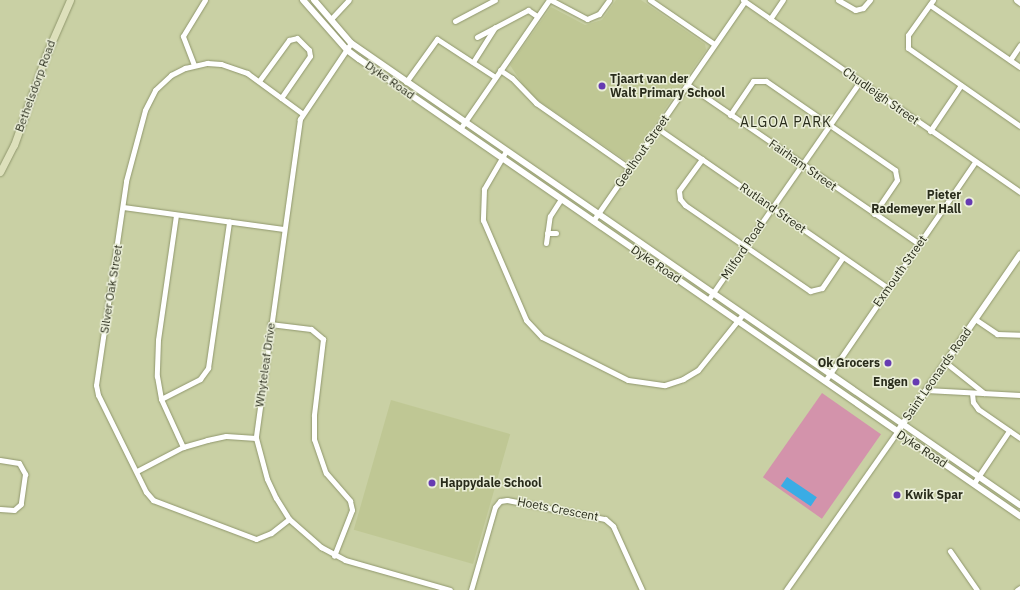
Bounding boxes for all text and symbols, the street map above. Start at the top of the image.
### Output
street label: Bethelsdorp Road [12,38,58,134]
street label: Dyke Road [362,58,418,102]
street label: Chudleigh Street [840,64,922,128]
place label: Tjaart van der Walt Primary School [610,72,725,100]
marker: Tjaart van der Walt Primary School [597,81,607,91]
street label: Geelhout Street [612,112,672,190]
district label: ALGOA PARK [740,114,832,130]
street label: Fairham Street [766,136,840,194]
street label: Rutland Street [737,180,809,236]
place label: Pieter Rademeyer Hall [871,188,961,216]
marker: Pieter Rademeyer Hall [964,197,974,207]
street label: Milford Road [718,218,768,282]
street label: Exmouth Street [870,233,930,309]
street label: Dyke Road [628,242,684,286]
street label: Silver Oak Street [97,244,125,334]
street label: Whyteleaf Drive [252,322,278,408]
street label: Saint Leonards Road [899,325,975,423]
place label: Ok Grocers [818,356,880,370]
marker: Ok Grocers [883,358,893,368]
place label: Engen [873,375,908,389]
marker: Engen [911,377,921,387]
street label: Dyke Road [894,427,950,471]
place label: Happydale School [440,476,542,490]
marker: Happydale School [427,478,437,488]
place label: Kwik Spar [905,488,963,502]
marker: Kwik Spar [892,490,902,500]
street label: Hoets Crescent [516,494,600,524]

